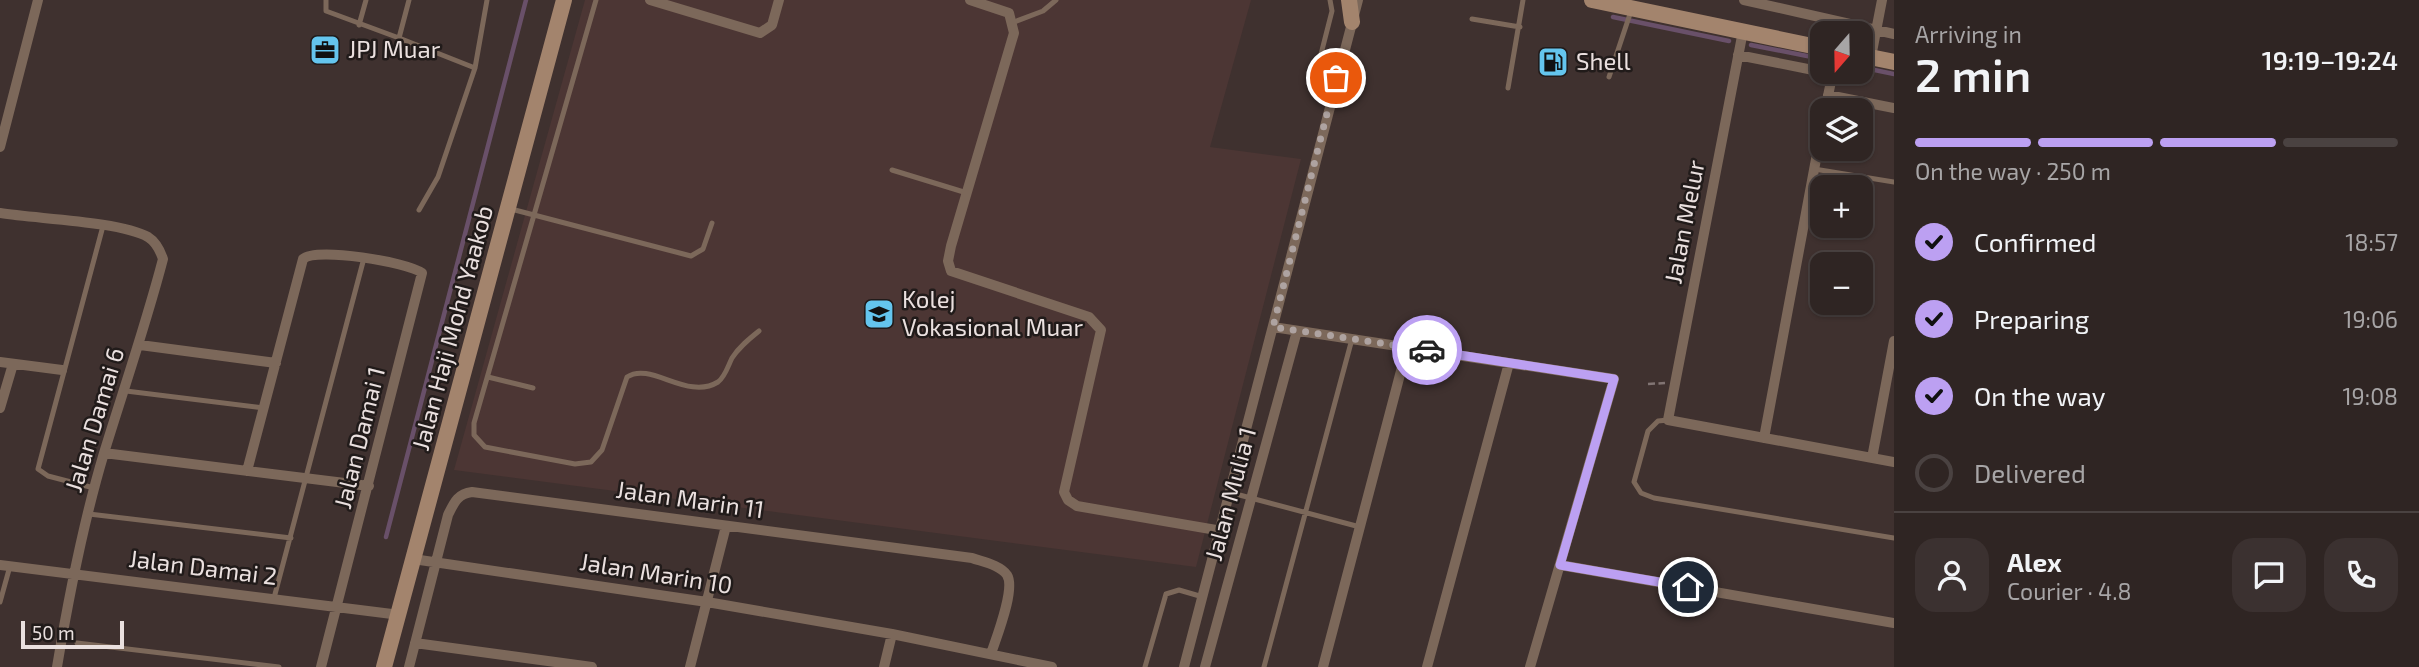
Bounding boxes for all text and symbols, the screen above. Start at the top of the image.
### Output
text: Arriving in [1915,20,2022,48]
north arrow [1810,21,1872,84]
map controls [1810,21,1873,315]
office icon: JPJ Muar [308,33,342,67]
place label: JPJ Muar [348,34,441,63]
text: 19:19–19:24 [2262,44,2398,75]
fuel station icon: Shell [1536,45,1570,79]
place label: Shell [1576,46,1631,75]
text: 2 min [1915,46,2031,101]
pin [1306,48,1366,108]
icon: bag [1317,59,1355,97]
button: layers [1810,98,1873,161]
street label: Jalan Melur [1657,157,1710,286]
text: On the way · 250 m [1915,157,2111,185]
button: + [1810,175,1873,238]
street label: Jalan Haji Mohd Yaakob [405,202,498,453]
icon: check [1915,223,1953,261]
text: Confirmed [1974,226,2097,257]
text: 18:57 [2345,228,2398,256]
button: − [1810,252,1873,315]
place label: Kolej Vokasional Muar [902,284,1083,341]
school or university icon: Kolej Vokasional Muar [862,297,896,331]
icon: check [1915,300,1953,338]
text: Preparing [1974,303,2089,334]
text: 19:06 [2343,305,2398,333]
courier [1392,315,1462,385]
icon: car [1408,331,1446,369]
street label: Jalan Damai 6 [58,344,129,495]
street label: Jalan Damai 1 [327,364,390,512]
icon: check [1915,377,1953,415]
text: On the way [1974,380,2105,411]
text: 19:08 [2342,382,2398,410]
street label: Jalan Mulia 1 [1198,424,1261,563]
text: Delivered [1974,457,2086,488]
street label: Jalan Marin 11 [614,474,766,523]
button: person [1915,538,1989,612]
button: chat [2232,538,2306,612]
button: phone [2324,538,2398,612]
street label: Jalan Damai 2 [127,543,279,590]
street label: Jalan Marin 10 [578,546,735,599]
text: Alex [2007,546,2062,577]
pin [1658,557,1718,617]
icon: home [1669,568,1707,606]
text: Courier · 4.8 [2007,577,2131,605]
scale bar [21,618,124,650]
text: 50 m [32,621,75,644]

